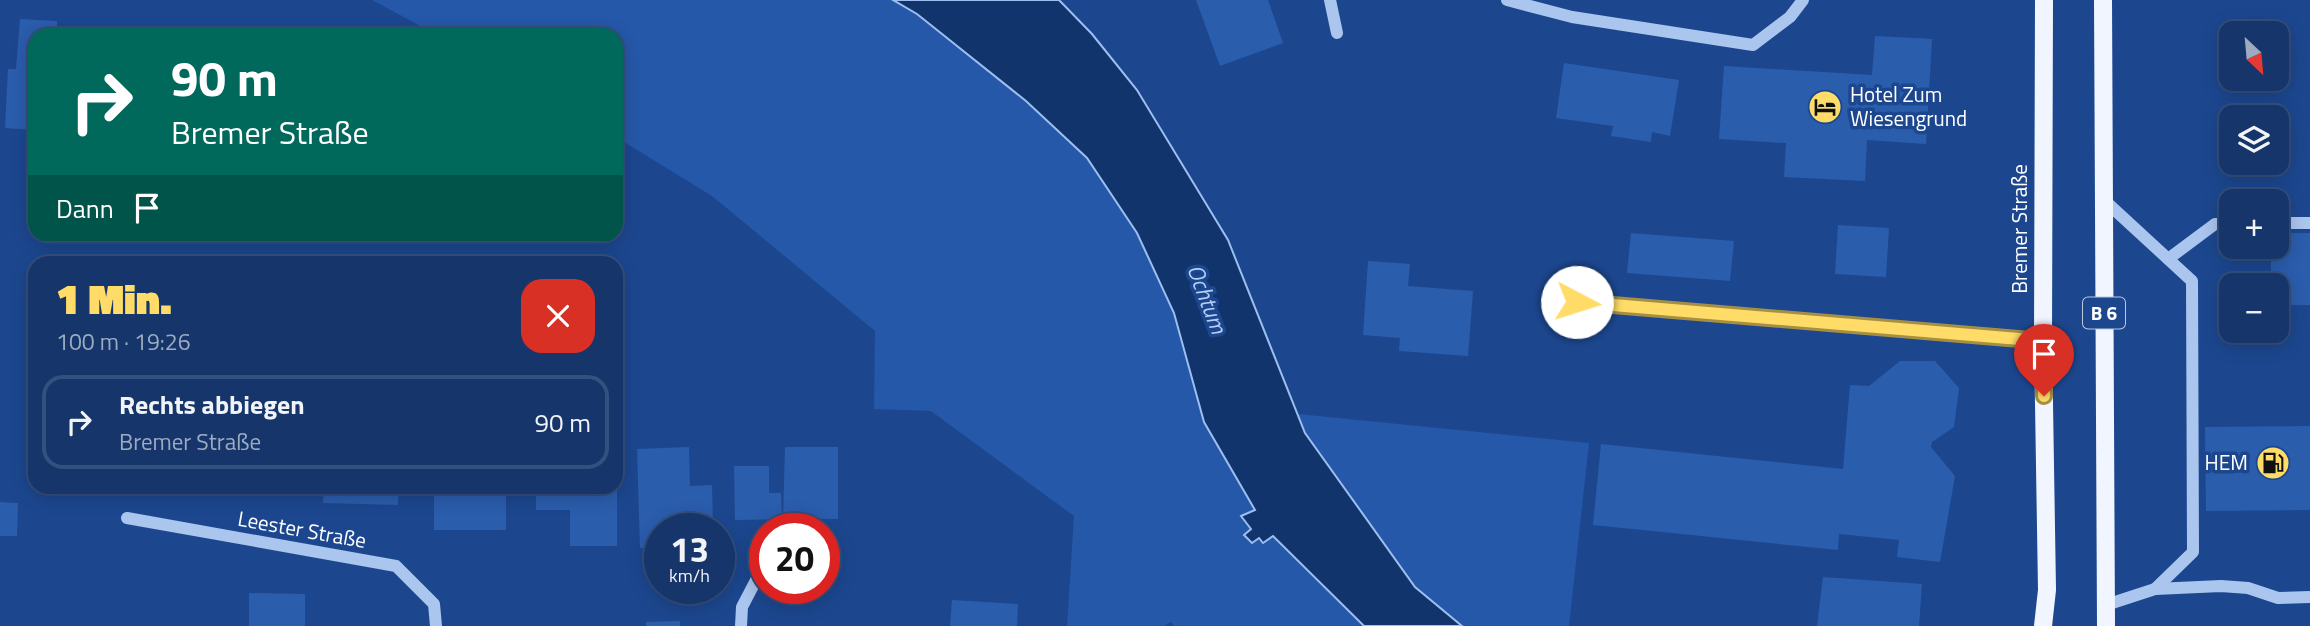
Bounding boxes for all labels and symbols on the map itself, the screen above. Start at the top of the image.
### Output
north arrow [2219,21,2289,91]
place label: Hotel Zum Wiesengrund [1850,78,1967,134]
hotel icon: Hotel Zum Wiesengrund [1806,88,1844,126]
street label: Bremer Straße [2003,164,2035,294]
water label: Ochtum [1178,259,1237,340]
position arrow [1540,265,1614,339]
road number: B 6 [2083,298,2125,328]
pin [2014,324,2074,396]
fuel station icon: HEM [2254,444,2292,482]
place label: HEM [2205,446,2248,478]
street label: Leester Straße [235,502,369,556]
speed limit sign: 20 [749,513,840,604]

